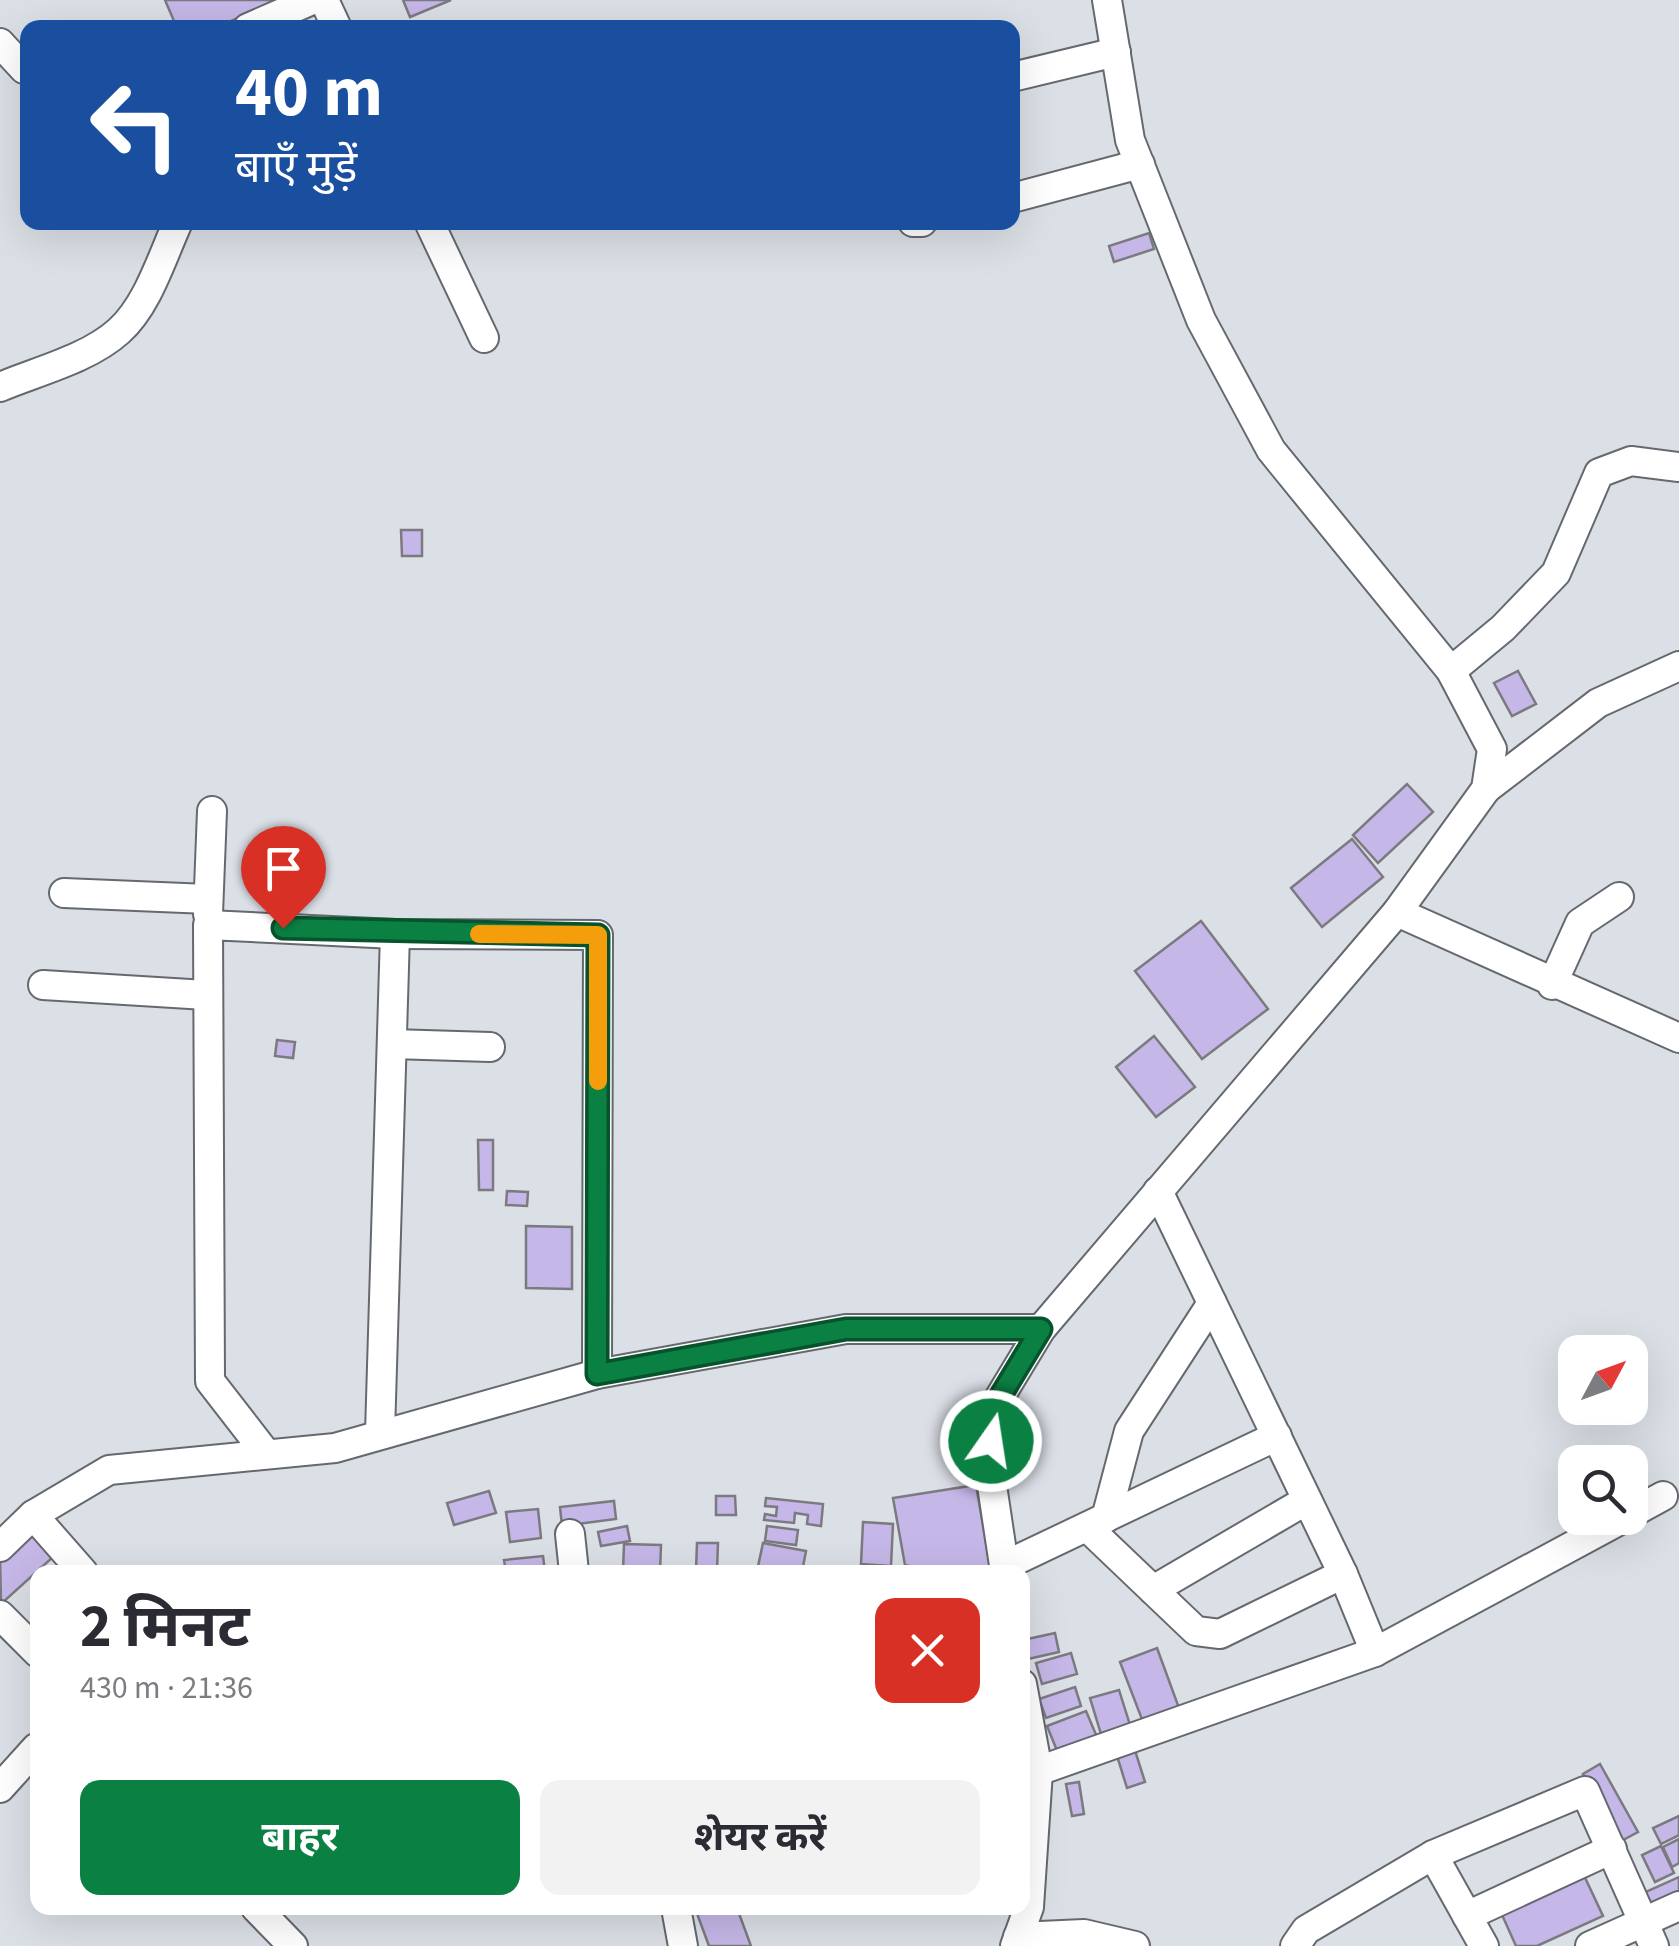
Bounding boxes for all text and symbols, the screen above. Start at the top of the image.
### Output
text: 40 m [235,43,383,143]
icon: left [70,60,200,190]
text: बाएँ मुड़ें [235,136,357,200]
pin [241,826,326,929]
icon: arrive [256,841,311,896]
north arrow [1558,1335,1648,1425]
map controls [1558,1335,1648,1535]
position arrow [939,1389,1043,1493]
button: search [1558,1445,1648,1535]
text: 2 मिनट [80,1585,250,1670]
button: close [875,1598,980,1703]
text: 430 m · 21:36 [80,1665,253,1711]
button: बाहर [80,1780,520,1895]
button: शेयर करें [540,1780,980,1895]

